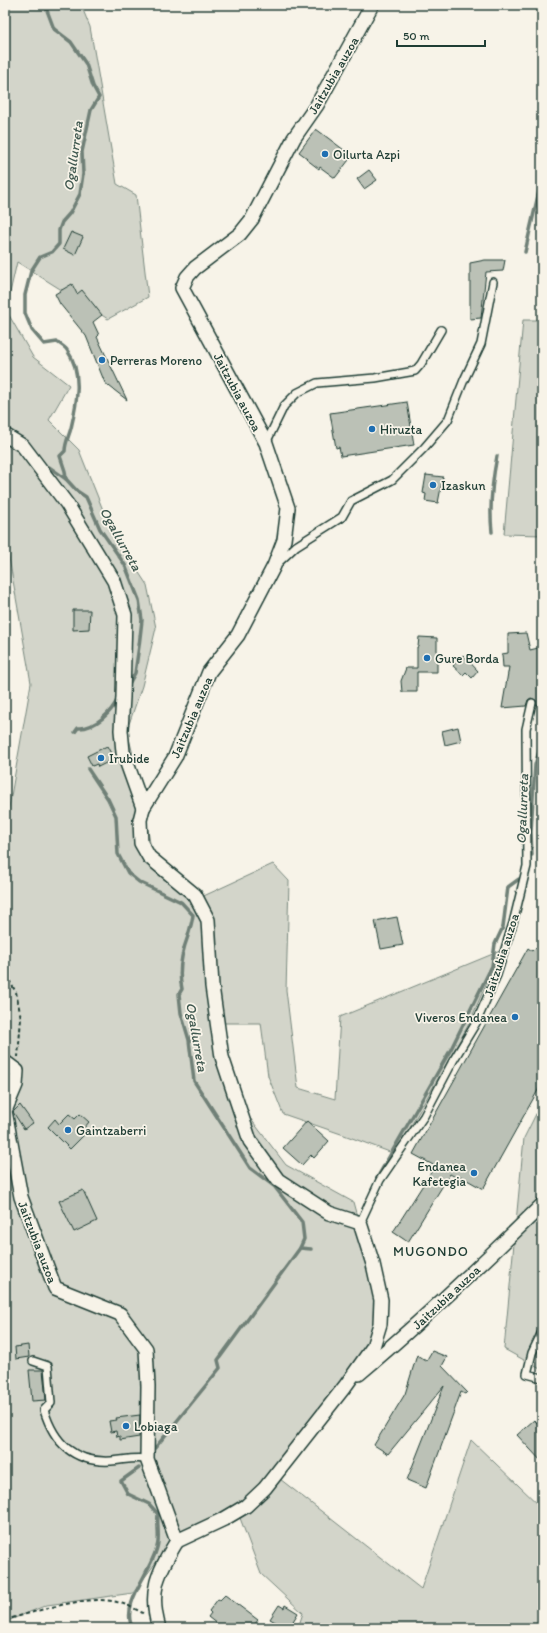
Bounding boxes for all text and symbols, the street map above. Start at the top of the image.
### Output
scale bar [397,22,485,48]
text: 50 m [403,29,429,43]
street label: Jaitzubia auzoa [305,34,362,117]
water label: Ogallurreta [60,119,87,192]
place label: Oilurta Azpi [333,147,400,162]
marker: Oilurta Azpi [320,149,330,159]
street label: Jaitzubia auzoa [211,350,265,434]
place label: Perreras Moreno [110,353,202,368]
marker: Perreras Moreno [97,355,107,365]
place label: Hiruzta [380,422,422,437]
marker: Hiruzta [367,424,377,434]
place label: Izaskun [441,478,486,493]
marker: Izaskun [428,480,438,490]
water label: Ogallurreta [96,504,145,575]
place label: Gure Borda [435,651,499,666]
marker: Gure Borda [422,653,432,663]
street label: Jaitzubia auzoa [168,674,215,760]
place label: Irubide [109,751,150,766]
marker: Irubide [96,753,106,763]
water label: Ogallurreta [513,773,532,844]
street label: Jaitzubia auzoa [481,911,522,999]
water label: Ogallurreta [182,1001,211,1074]
place label: Viveros Endanea [415,1010,507,1025]
marker: Viveros Endanea [510,1012,520,1022]
place label: Gaintzaberri [76,1123,146,1138]
marker: Gaintzaberri [63,1125,73,1135]
place label: Endanea Kafetegia [412,1159,467,1189]
marker: Endanea Kafetegia [469,1168,479,1178]
street label: Jaitzubia auzoa [15,1199,60,1286]
district label: MUGONDO [393,1243,469,1260]
street label: Jaitzubia auzoa [409,1262,483,1333]
place label: Lobiaga [134,1419,178,1434]
marker: Lobiaga [121,1421,131,1431]

